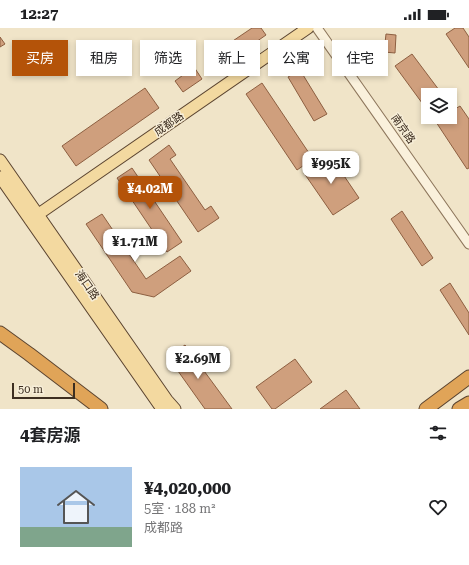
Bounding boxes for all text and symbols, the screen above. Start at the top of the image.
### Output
text: 12:27 [20,5,58,23]
chip: 买房 [12,40,68,76]
chip: 租房 [76,40,132,76]
chip: 筛选 [140,40,196,76]
chip: 新上 [204,40,260,76]
chip: 公寓 [268,40,324,76]
chip: 住宅 [332,40,388,76]
map controls [421,88,457,124]
button: layers [421,88,457,124]
street label: 成都路 [152,109,186,139]
street label: 南京路 [388,112,418,146]
pin: ¥995K [303,151,359,185]
text: ¥995K [311,156,351,171]
pin: ¥4.02M [117,176,183,210]
text: ¥4.02M [127,181,173,196]
pin: ¥1.71M [102,229,168,263]
text: ¥1.71M [112,234,158,249]
street label: 海口路 [72,268,102,302]
pin: ¥2.69M [165,346,231,380]
text: ¥2.69M [175,351,221,366]
scale bar [12,381,75,400]
text: 50 m [18,383,43,396]
icon: filters [427,422,449,444]
text: 4套房源 [20,425,81,445]
text: ¥4,020,000 [144,478,231,498]
icon: home [52,483,100,531]
icon: heart [427,496,449,518]
text: 5室 · 188 m² [144,501,215,516]
text: 成都路 [144,520,183,535]

